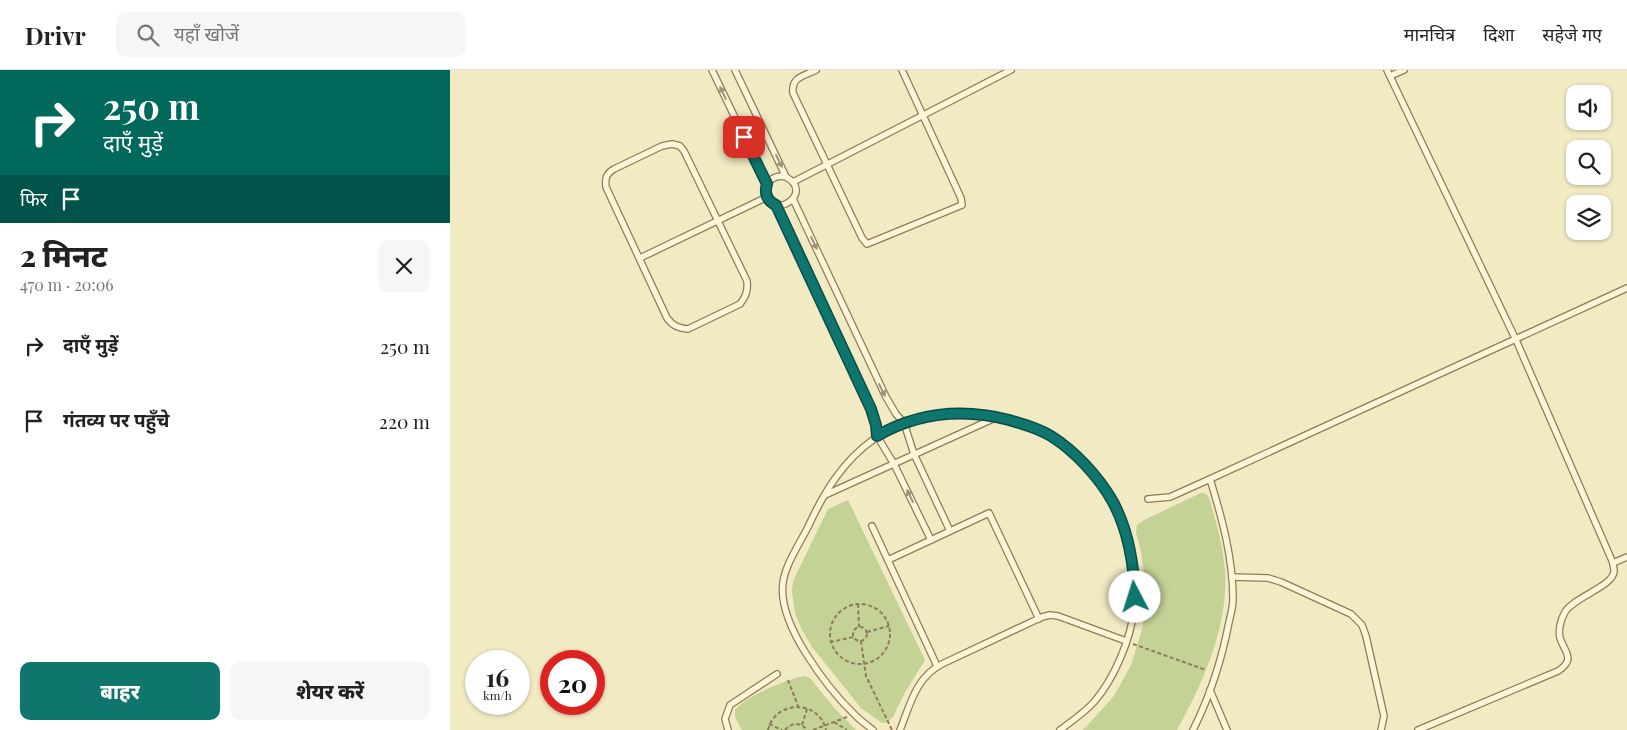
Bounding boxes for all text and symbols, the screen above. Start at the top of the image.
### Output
search box [116,12,466,57]
text: Drivr [25,19,86,51]
text: यहाँ खोजें [174,20,239,46]
icon: search [134,21,162,49]
text: मानचित्र [1404,22,1455,46]
text: दिशा [1483,22,1514,46]
text: सहेजे गए [1542,22,1602,46]
text: 250 m [103,82,200,129]
map controls [1566,85,1611,240]
button: sound [1566,85,1611,130]
one-way arrow [719,86,727,101]
icon: right [20,90,85,155]
pin [723,116,765,158]
icon: arrive [730,123,758,151]
text: दाएँ मुड़ें [103,127,163,157]
button: search [1566,140,1611,185]
one-way arrow [775,154,783,168]
text: फिर [20,185,47,211]
icon: arrive [57,185,85,213]
button: layers [1566,195,1611,240]
text: 2 मिनट [20,235,107,275]
one-way arrow [810,236,818,250]
button: close [378,240,430,292]
text: 470 m · 20:06 [20,274,114,295]
text: दाएँ मुड़ें [63,331,118,357]
icon: right [20,332,48,360]
text: 250 m [380,333,430,359]
one-way arrow [878,383,887,398]
text: गंतव्य पर पहुँचे [63,406,170,432]
icon: arrive [20,407,48,435]
text: 220 m [379,408,430,434]
one-way arrow [905,489,913,503]
position arrow [1108,570,1160,622]
speed limit sign: 20 [540,650,605,715]
text: 16 [486,660,509,693]
button: बाहर [20,662,220,720]
button: शेयर करें [230,662,430,720]
text: km/h [483,687,512,703]

